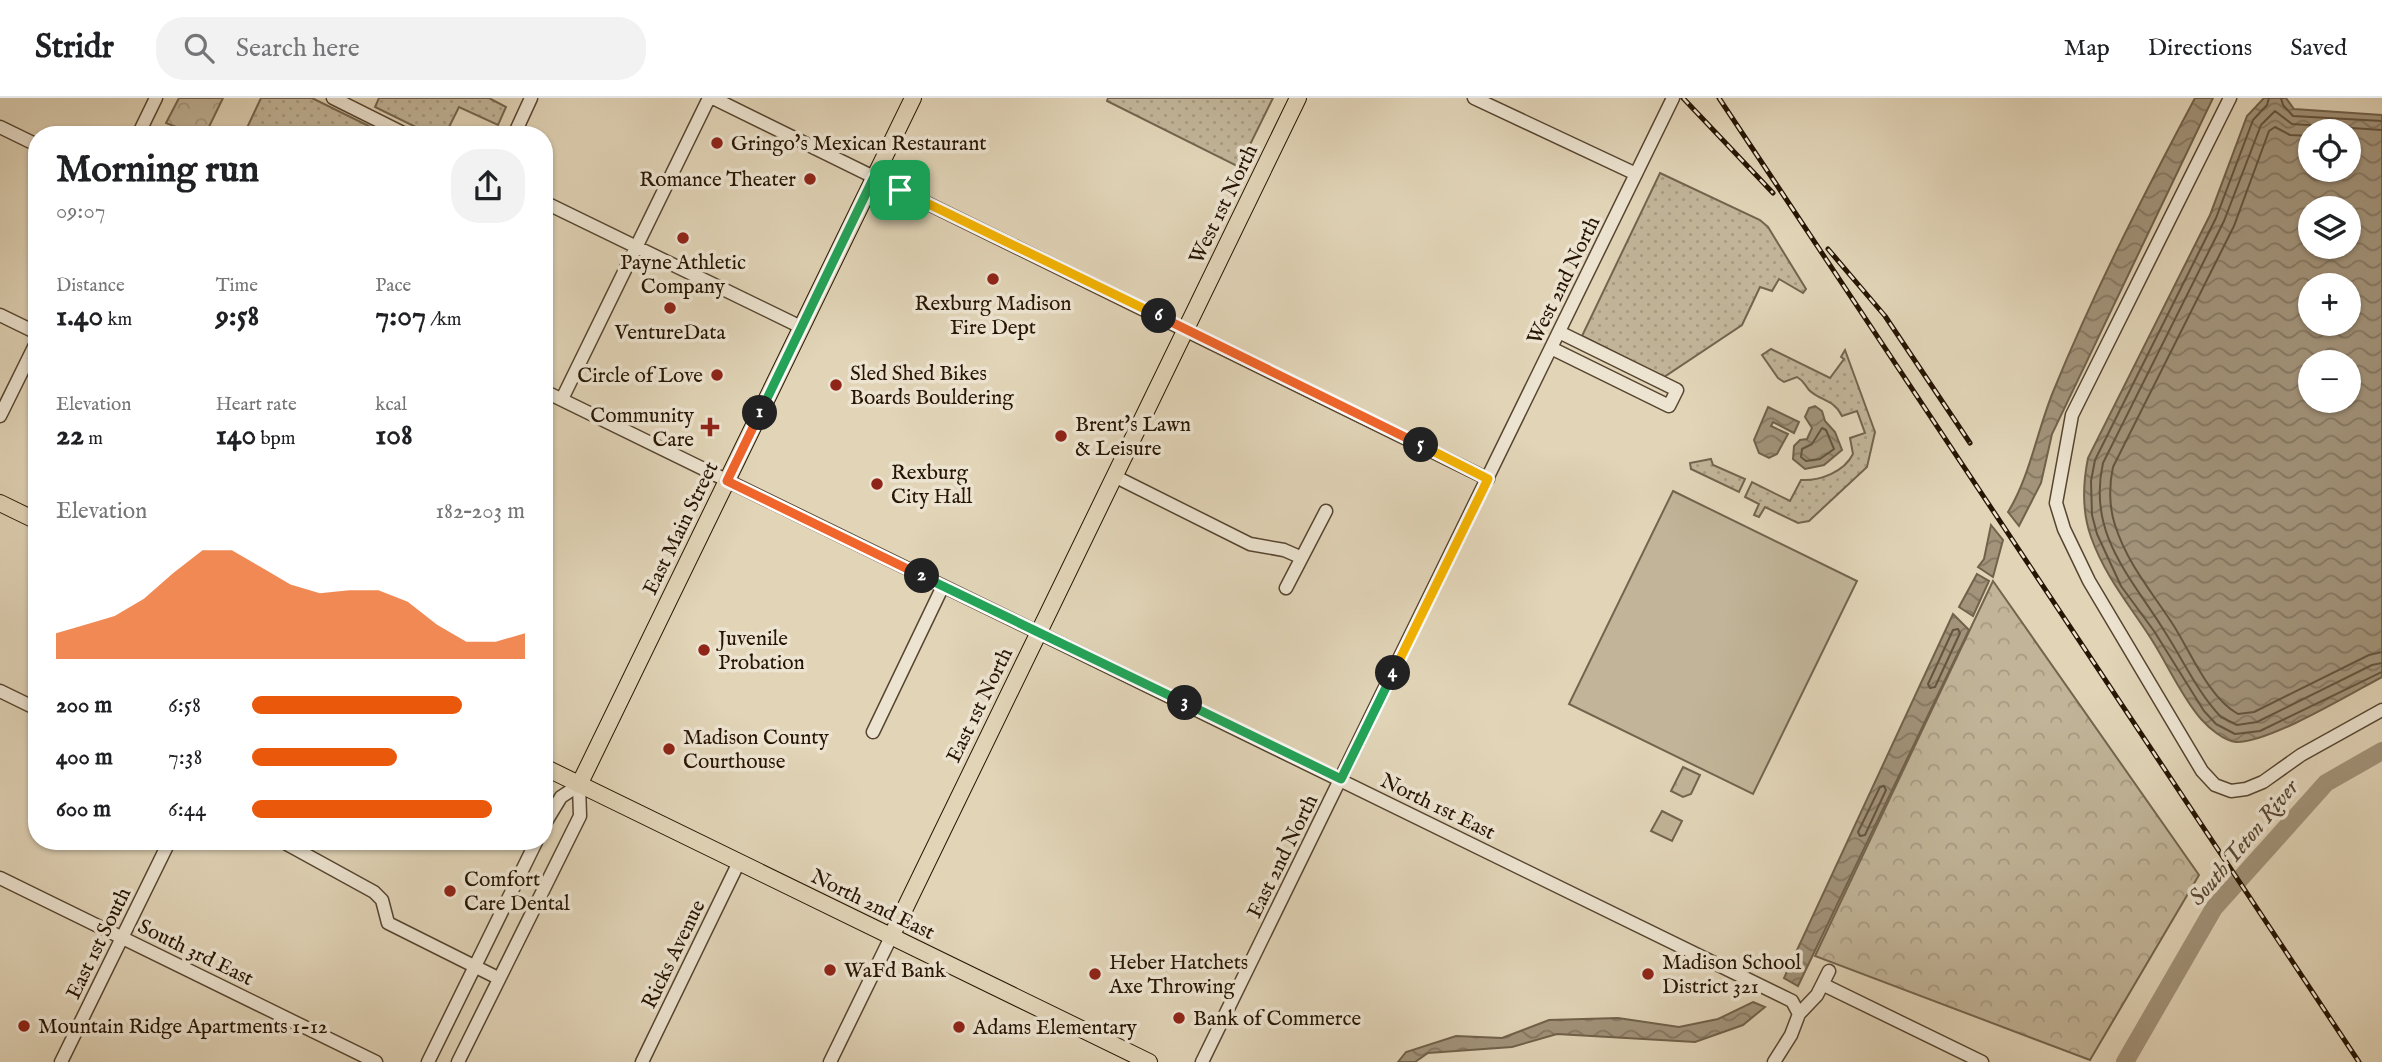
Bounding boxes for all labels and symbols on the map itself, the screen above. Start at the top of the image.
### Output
place label: Gringo's Mexican Restaurant [731,131,986,158]
marker: Gringo's Mexican Restaurant [709,135,725,151]
street label: West 1st North [1184,140,1265,269]
pin [870,160,930,220]
place label: Romance Theater [639,167,796,194]
marker: Romance Theater [802,171,818,187]
street label: West 2nd North [1522,212,1607,349]
marker: Payne Athletic Company [675,230,691,246]
place label: Payne Athletic Company [620,250,746,301]
marker: Rexburg Madison Fire Dept [985,271,1001,287]
place label: Rexburg Madison Fire Dept [915,291,1071,342]
pin: 6 [1142,298,1176,333]
marker: VentureData [662,300,678,316]
place label: VentureData [614,320,726,347]
place label: Sled Shed Bikes Boards Bouldering [850,361,1014,412]
place label: Circle of Love [577,363,703,390]
marker: Circle of Love [709,367,725,383]
marker: Sled Shed Bikes Boards Bouldering [828,377,844,393]
pin: 1 [742,396,778,430]
place label: Community Care [590,403,695,454]
place label: Brent's Lawn & Leisure [1075,412,1191,463]
marker: Community Care [700,417,720,437]
marker: Brent's Lawn & Leisure [1053,428,1069,444]
pin: 5 [1404,428,1438,462]
street label: East Main Street [637,457,725,600]
place label: Rexburg City Hall [891,460,972,511]
marker: Rexburg City Hall [869,476,885,492]
pin: 2 [904,559,940,594]
place label: Juvenile Probation [716,626,805,677]
marker: Juvenile Probation [696,642,712,658]
street label: East 1st North [941,644,1020,768]
pin: 4 [1376,656,1410,690]
pin: 3 [1168,686,1202,720]
place label: Madison County Courthouse [683,725,830,776]
marker: Madison County Courthouse [661,741,677,757]
street label: North 1st East [1375,768,1499,847]
water label: South Teton River [2183,773,2306,912]
street label: East 2nd North [1242,790,1325,923]
street label: North 2nd East [806,864,939,947]
place label: Comfort Care Dental [464,867,570,918]
street label: East 1st South [61,883,138,1004]
marker: Comfort Care Dental [442,883,458,899]
street label: Ricks Avenue [636,895,712,1014]
street label: South 3rd East [133,914,258,993]
place label: Heber Hatchets Axe Throwing [1108,950,1248,1001]
place label: Madison School District 321 [1662,950,1801,1001]
place label: WaFd Bank [844,958,947,985]
marker: WaFd Bank [822,962,838,978]
marker: Heber Hatchets Axe Throwing [1087,966,1103,982]
marker: Madison School District 321 [1640,966,1656,982]
place label: Bank of Commerce [1193,1006,1361,1033]
marker: Bank of Commerce [1171,1010,1187,1026]
place label: Mountain Ridge Apartments 1-12 [38,1014,328,1041]
place label: Adams Elementary [972,1015,1137,1042]
marker: Mountain Ridge Apartments 1-12 [16,1018,32,1034]
marker: Adams Elementary [951,1019,967,1035]

